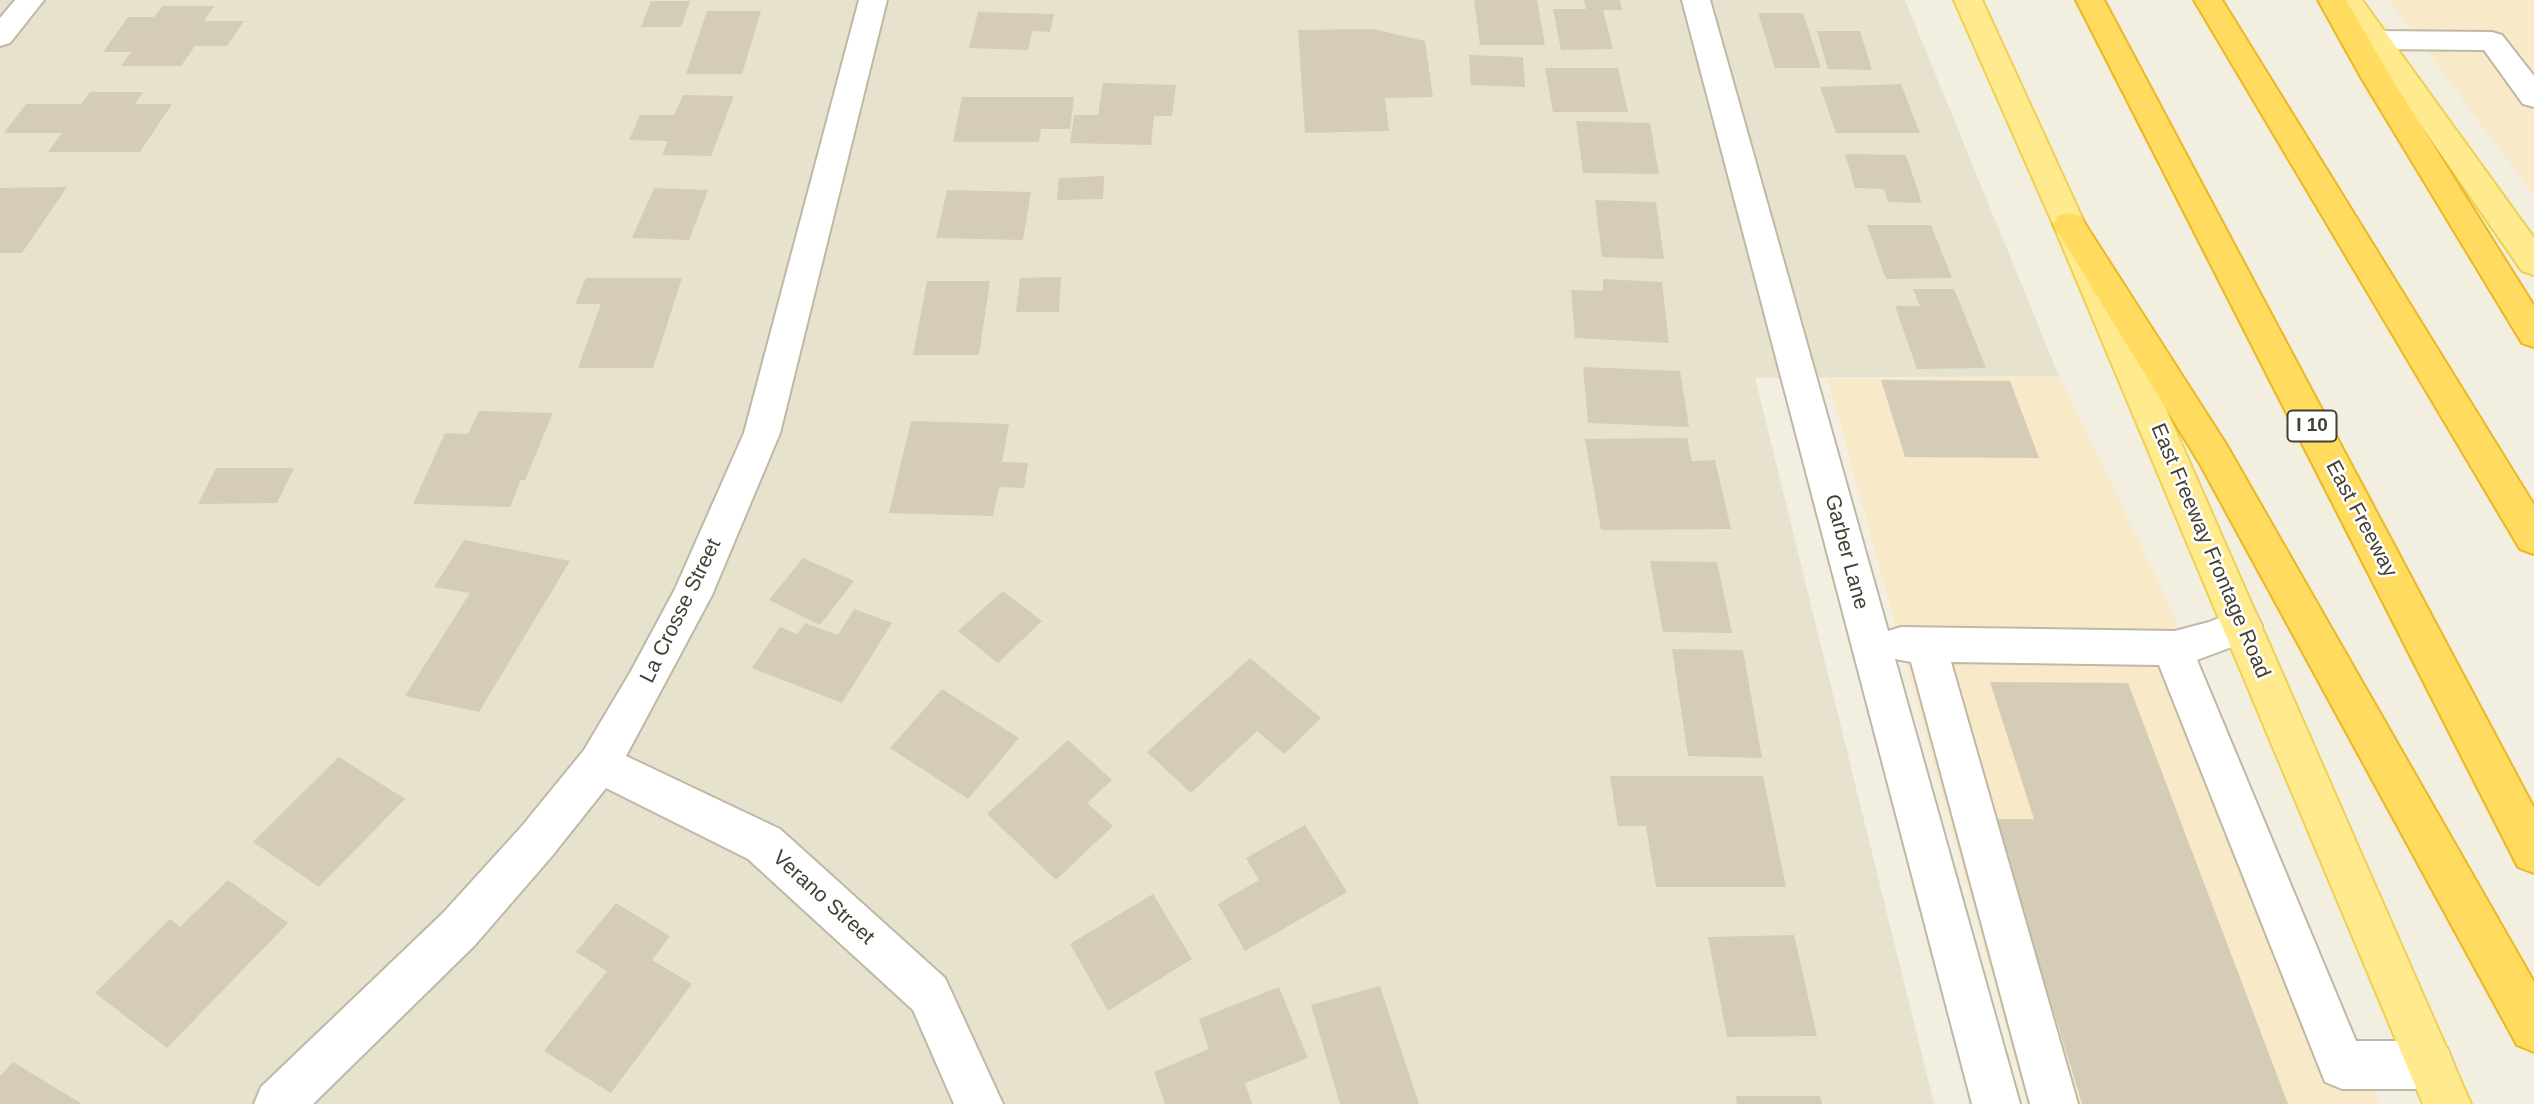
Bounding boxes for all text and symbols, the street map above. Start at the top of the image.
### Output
road number: I 10 [2288,410,2336,442]
street label: East Freeway Frontage Road [2145,420,2275,682]
street label: East Freeway [2320,456,2402,582]
street label: Garber Lane [1819,492,1873,612]
street label: La Crosse Street [635,535,727,687]
street label: Verano Street [767,846,879,950]

